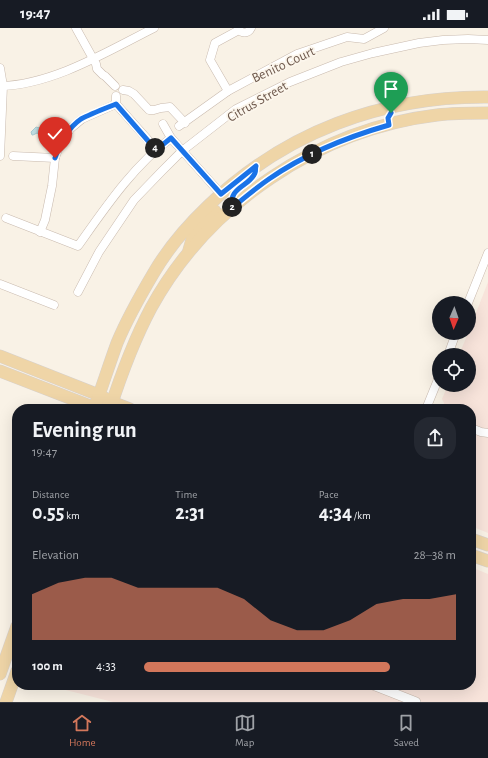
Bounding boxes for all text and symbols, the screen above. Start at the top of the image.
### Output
text: 19:47 [20,6,50,21]
street label: Benito Court [250,44,318,86]
pin [374,72,408,113]
icon: arrive [380,78,402,100]
street label: Citrus Street [225,79,291,125]
pin [38,117,72,158]
icon: check [44,123,66,145]
pin: 4 [145,138,165,158]
text: 4 [152,142,158,153]
pin: 1 [302,144,322,164]
text: 1 [310,148,314,159]
pin: 2 [222,197,242,217]
text: 2 [229,201,235,212]
north arrow [432,296,476,340]
map controls [432,296,476,392]
button: locate [432,348,476,392]
button: share [414,417,456,459]
text: Evening run [32,419,137,441]
text: 19:47 [32,446,57,459]
text: Distance [32,489,69,500]
text: Time [175,489,197,500]
text: Pace [319,489,338,500]
text: 0.55 [32,503,64,523]
text: 2:31 [175,503,205,523]
text: 4:34 [319,503,352,523]
text: km [64,510,80,521]
text: /km [352,510,371,521]
text: Elevation [32,549,79,562]
text: 28–38 m [414,549,456,562]
text: 100 m [32,660,63,673]
text: 4:33 [96,660,116,673]
tab: Home [69,712,96,749]
tab: Map [234,712,256,749]
tab: Saved [394,712,419,749]

